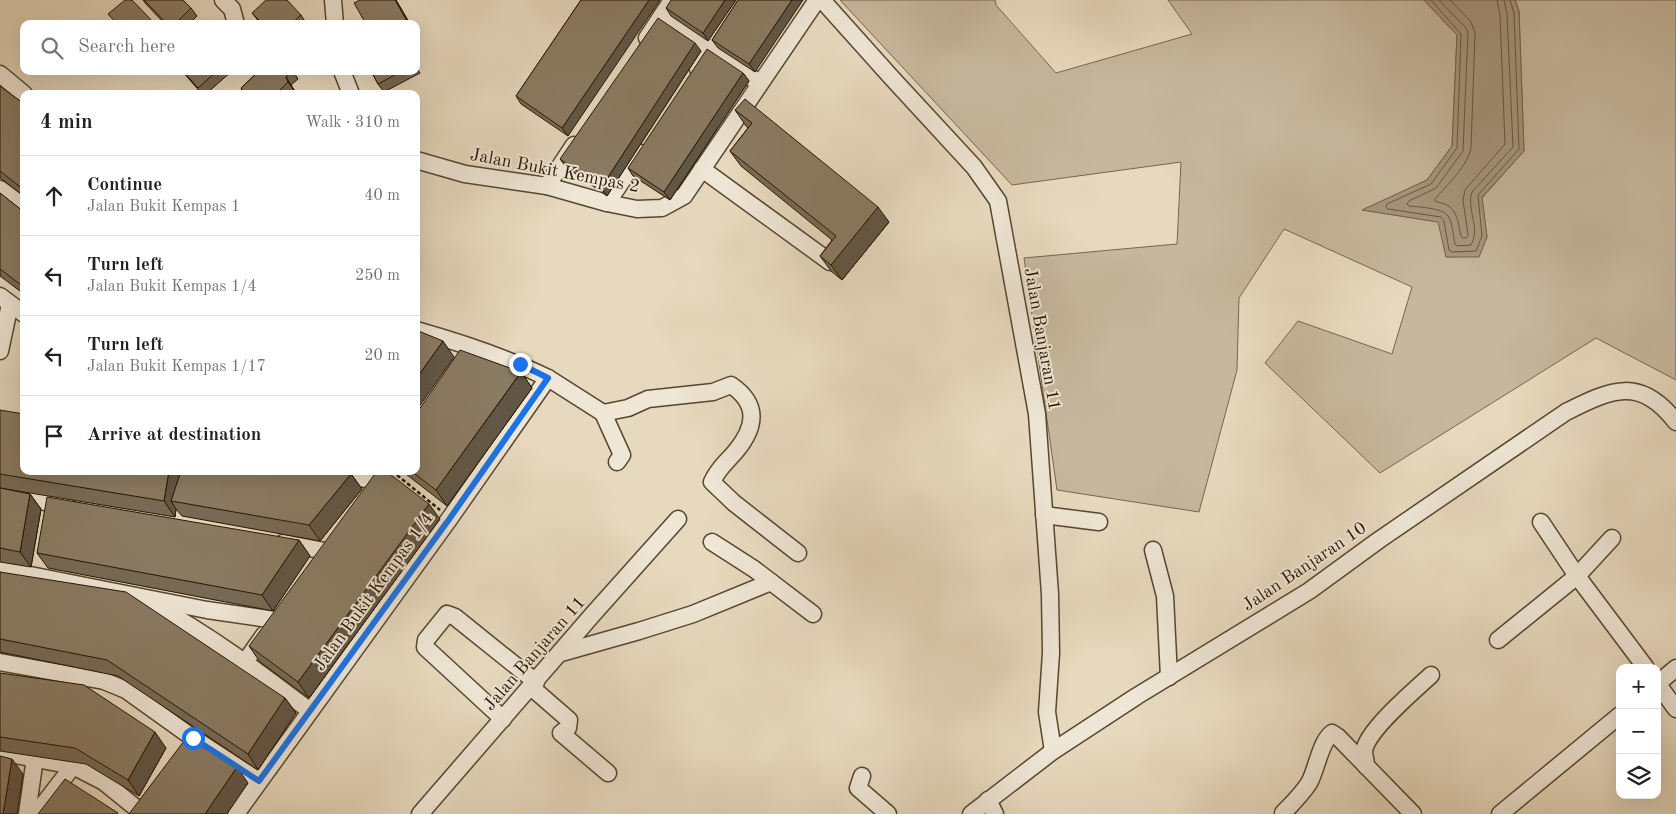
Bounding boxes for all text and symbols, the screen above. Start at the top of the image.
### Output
search box [20,20,420,75]
icon: search [38,34,66,62]
text: Search here [78,38,175,57]
text: 4 min [40,112,93,133]
text: Walk · 310 m [305,115,400,131]
street label: Jalan Bukit Kempas 2 [468,146,641,196]
text: Continue [87,176,162,195]
icon: ahead [40,182,68,210]
text: 40 m [364,188,400,204]
text: Jalan Bukit Kempas 1 [87,199,240,215]
text: Turn left [87,256,164,275]
icon: left [40,262,68,290]
street label: Jalan Banjaran 11 [1021,266,1063,412]
text: 250 m [355,268,400,284]
text: Jalan Bukit Kempas 1/4 [87,279,257,295]
text: Turn left [87,336,164,355]
icon: left [40,342,68,370]
text: 20 m [364,348,400,364]
route end [509,353,532,376]
text: Jalan Bukit Kempas 1/17 [87,359,266,375]
icon: arrive [40,422,68,450]
text: Arrive at destination [87,426,261,445]
street label: Jalan Bukit Kempas 1/4 [310,509,437,674]
street label: Jalan Banjaran 10 [1240,519,1370,615]
street label: Jalan Banjaran 11 [480,593,589,714]
map controls [1616,664,1661,799]
button: + [1616,664,1661,709]
button: − [1616,709,1661,754]
route start [182,727,205,750]
button: layers [1616,754,1661,799]

